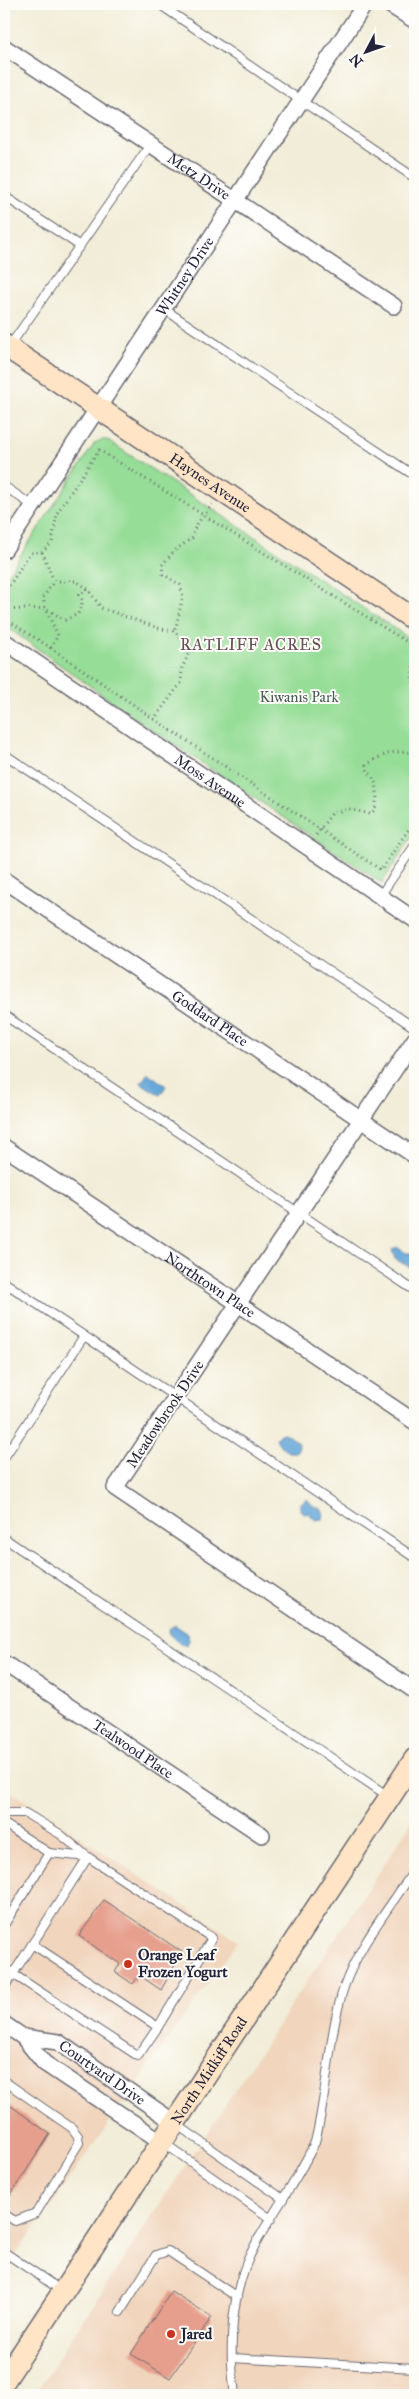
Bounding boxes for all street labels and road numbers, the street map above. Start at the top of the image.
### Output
street label: Metz Drive [164,149,234,204]
street label: Whitney Drive [152,233,218,319]
street label: Haynes Avenue [166,449,254,517]
street label: Moss Avenue [171,750,249,811]
street label: Goddard Place [168,986,251,1050]
street label: Northtown Place [161,1248,259,1322]
street label: Meadowbrook Drive [122,1357,208,1471]
street label: Tealwood Place [89,1716,177,1782]
street label: North Midkiff Road [167,2013,251,2128]
street label: Courtyard Drive [55,2036,149,2109]

